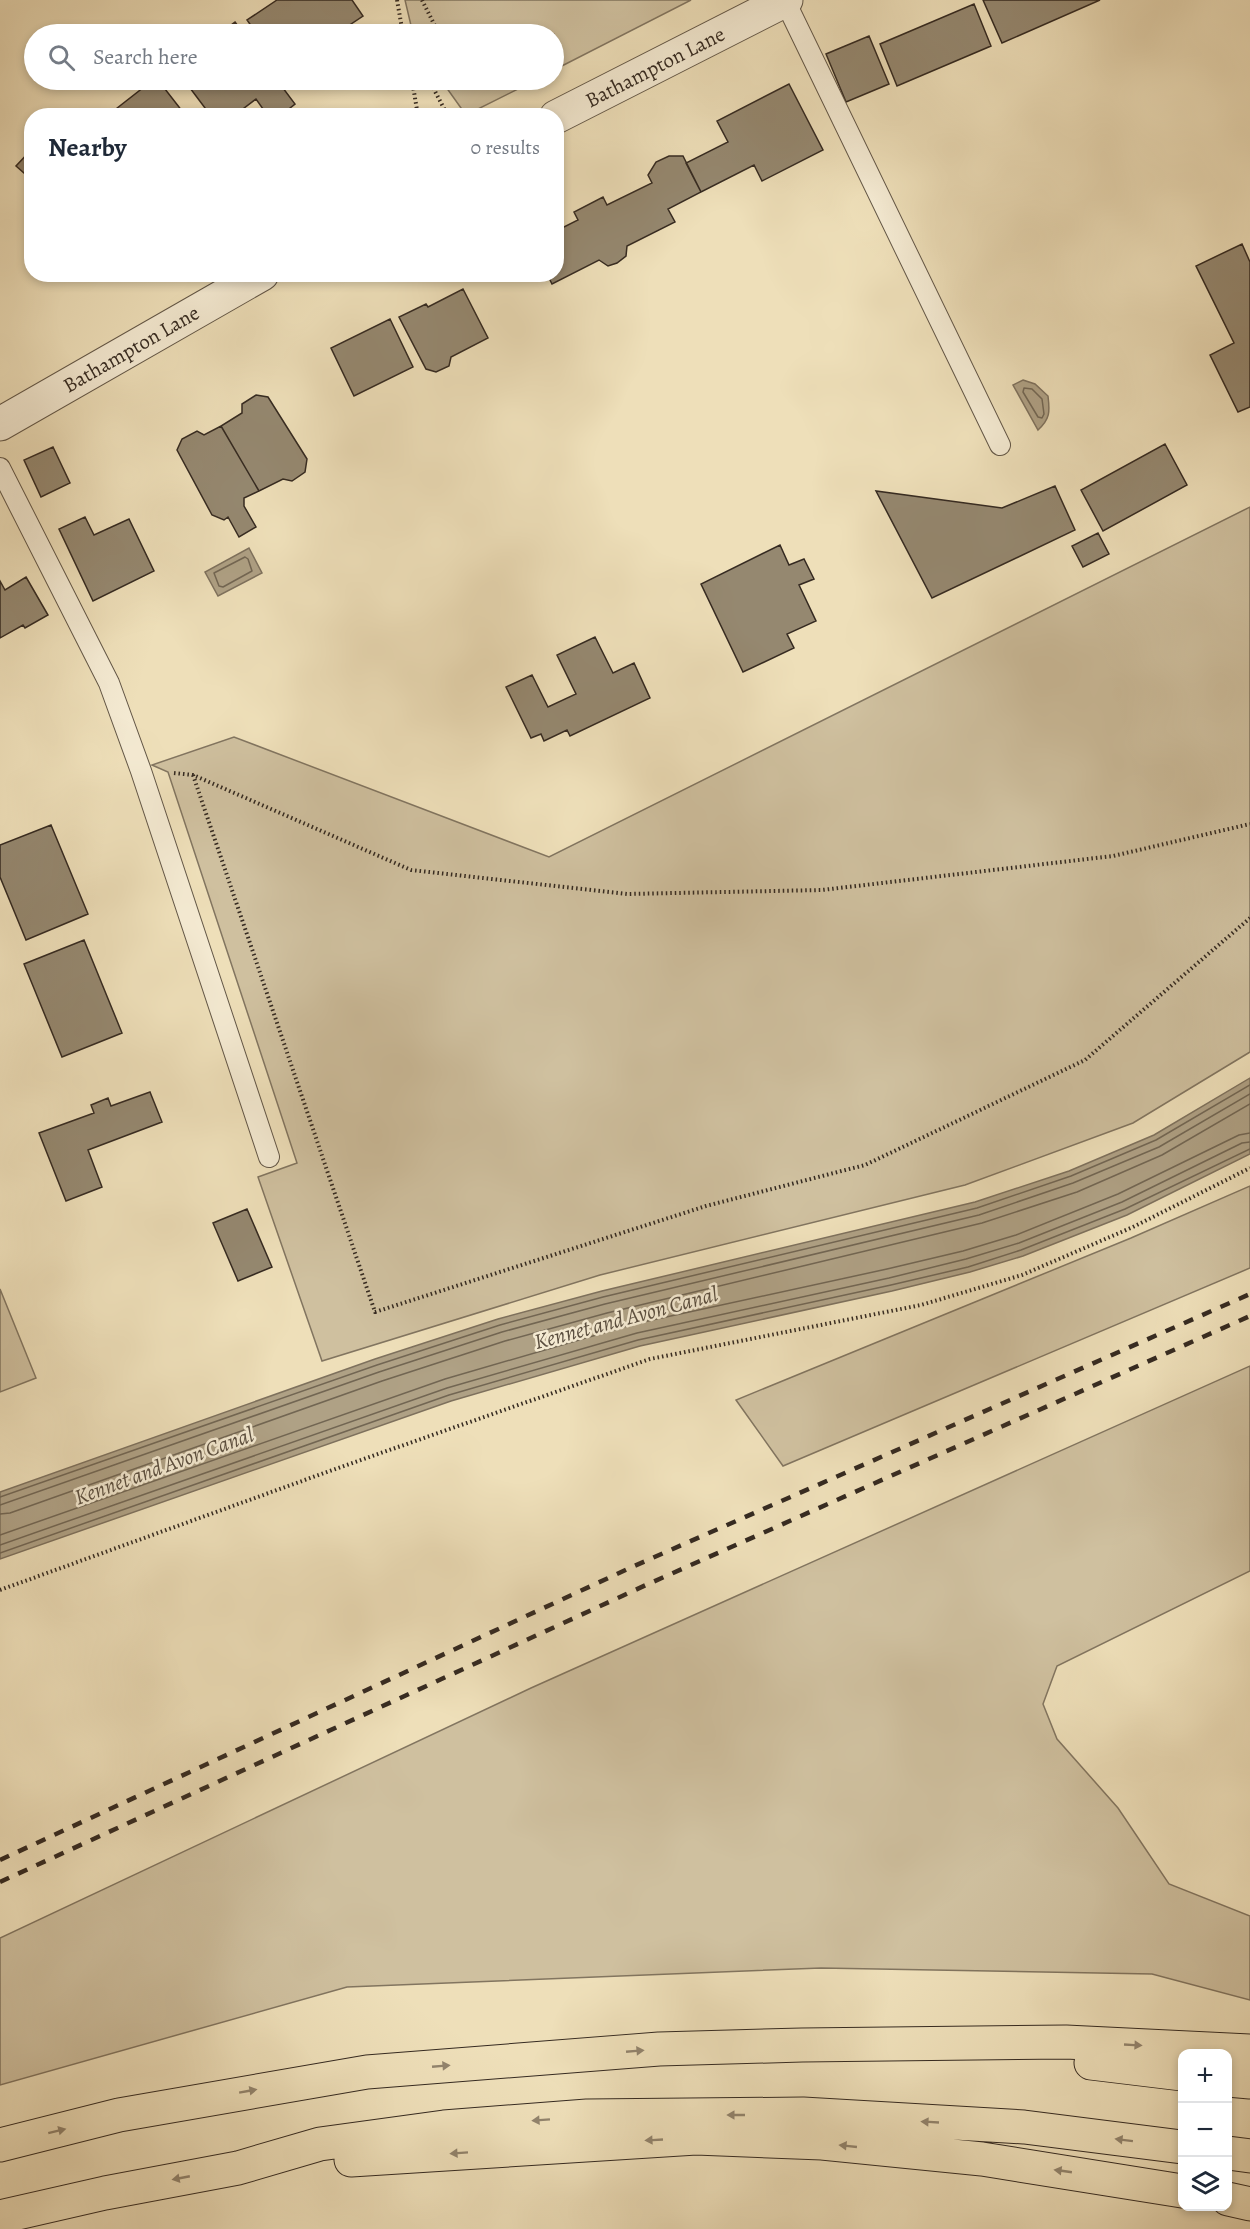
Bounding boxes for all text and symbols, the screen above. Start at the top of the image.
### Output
street label: Bathampton Lane [580,20,730,114]
search box [24,24,564,90]
icon: search [45,41,78,74]
text: Search here [93,42,198,72]
text: Nearby [48,130,127,165]
text: 0 results [471,134,540,161]
street label: Bathampton Lane [58,299,204,399]
water label: Kennet and Avon Canal [531,1279,722,1357]
water label: Kennet and Avon Canal [70,1419,258,1512]
one-way arrow [1124,2041,1143,2050]
one-way arrow [626,2046,645,2055]
map controls [1178,2049,1232,2211]
button: + [1178,2049,1232,2103]
one-way arrow [431,2061,450,2071]
one-way arrow [238,2086,257,2095]
button: − [1178,2103,1232,2157]
one-way arrow [726,2110,745,2120]
one-way arrow [531,2115,550,2124]
one-way arrow [921,2117,940,2126]
one-way arrow [47,2125,66,2135]
one-way arrow [1115,2135,1134,2144]
one-way arrow [644,2136,663,2145]
one-way arrow [839,2141,858,2151]
one-way arrow [449,2148,468,2157]
button: layers [1178,2157,1232,2211]
one-way arrow [1053,2166,1072,2175]
one-way arrow [171,2174,190,2183]

